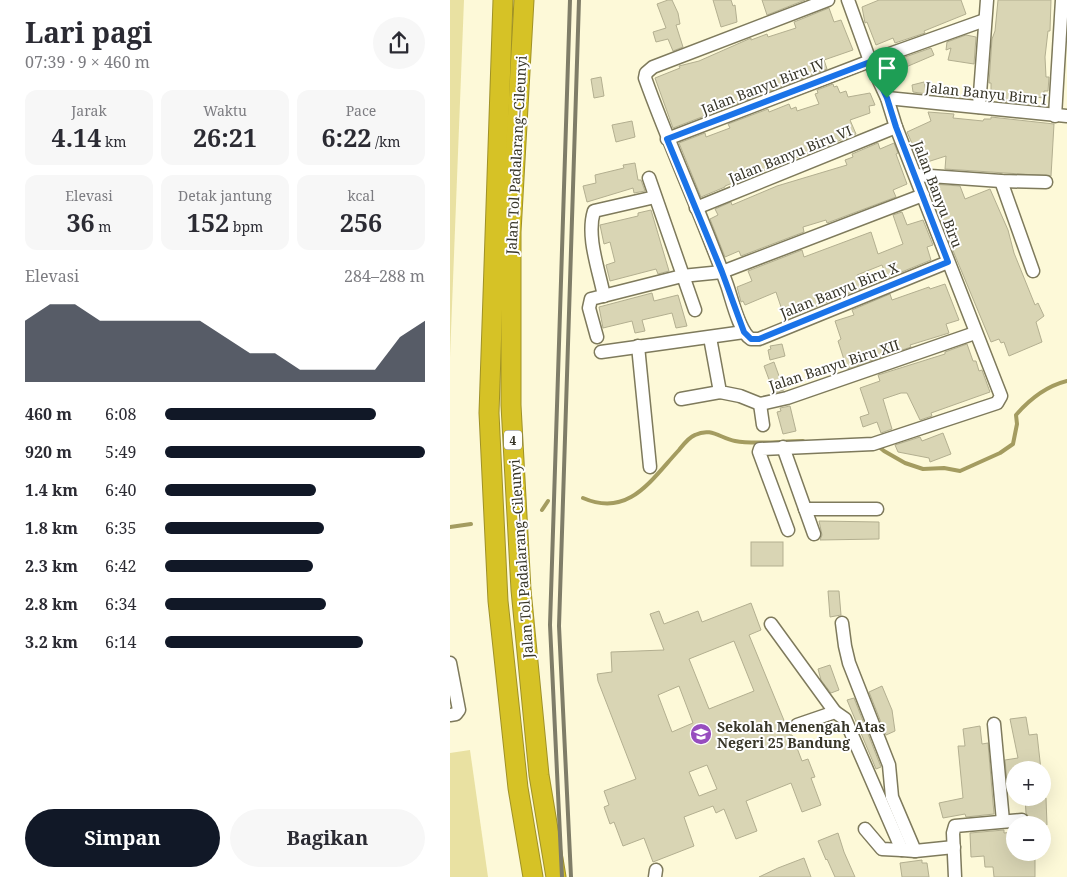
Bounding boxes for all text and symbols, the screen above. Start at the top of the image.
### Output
text: Lari pagi [25,13,152,51]
button: share [373,17,425,69]
pin [866,47,908,98]
text: 07:39 · 9 × 460 m [25,51,150,73]
street label: Jalan Banyu Biru IV [697,53,828,119]
street label: Jalan Tol Padalarang–Cileunyi [501,54,531,256]
icon: arrive [873,54,901,82]
street label: Jalan Banyu Biru I [923,77,1048,109]
text: Jarak [71,101,107,120]
text: Waktu [203,101,247,120]
text: Pace [346,101,376,120]
text: 4.14 [52,120,101,154]
text: 26:21 [193,120,257,154]
text: 6:22 [321,120,371,154]
street label: Jalan Banyu Biru VI [725,121,854,188]
text: km [101,132,126,151]
text: /km [371,132,401,151]
street label: Jalan Banyu Biru [909,137,967,250]
text: Elevasi [65,186,113,205]
text: Detak jantung [178,186,272,205]
text: kcal [347,186,375,205]
text: 36 [66,205,95,239]
text: 152 [187,205,229,239]
text: 256 [340,205,382,239]
text: m [95,217,112,236]
text: bpm [229,217,263,236]
street label: Jalan Banyu Biru X [776,257,902,323]
text: Elevasi [25,265,79,287]
text: 284–288 m [344,265,425,287]
street label: Jalan Banyu Biru XII [765,335,902,395]
text: 460 m [25,403,72,425]
text: 6:08 [105,403,136,425]
road number: 4 [504,430,522,450]
text: 920 m [25,441,72,463]
text: 5:49 [105,441,136,463]
street label: Jalan Tol Padalarang–Cileunyi [505,458,538,660]
text: 1.4 km [25,479,78,501]
text: 6:40 [105,479,136,501]
text: 1.8 km [25,517,78,539]
text: 6:35 [105,517,136,539]
text: 2.3 km [25,555,78,577]
text: 6:42 [105,555,136,577]
text: 2.8 km [25,593,78,615]
text: 6:34 [105,593,136,615]
text: 3.2 km [25,631,78,653]
text: 6:14 [105,631,136,653]
place label: Sekolah Menengah Atas Negeri 25 Bandung [717,717,886,752]
school or university icon: Sekolah Menengah Atas Negeri 25 Bandung [689,722,713,746]
map controls [1006,761,1051,861]
button: + [1006,761,1051,806]
button: Simpan [25,809,220,867]
button: Bagikan [230,809,425,867]
button: − [1006,816,1051,861]

